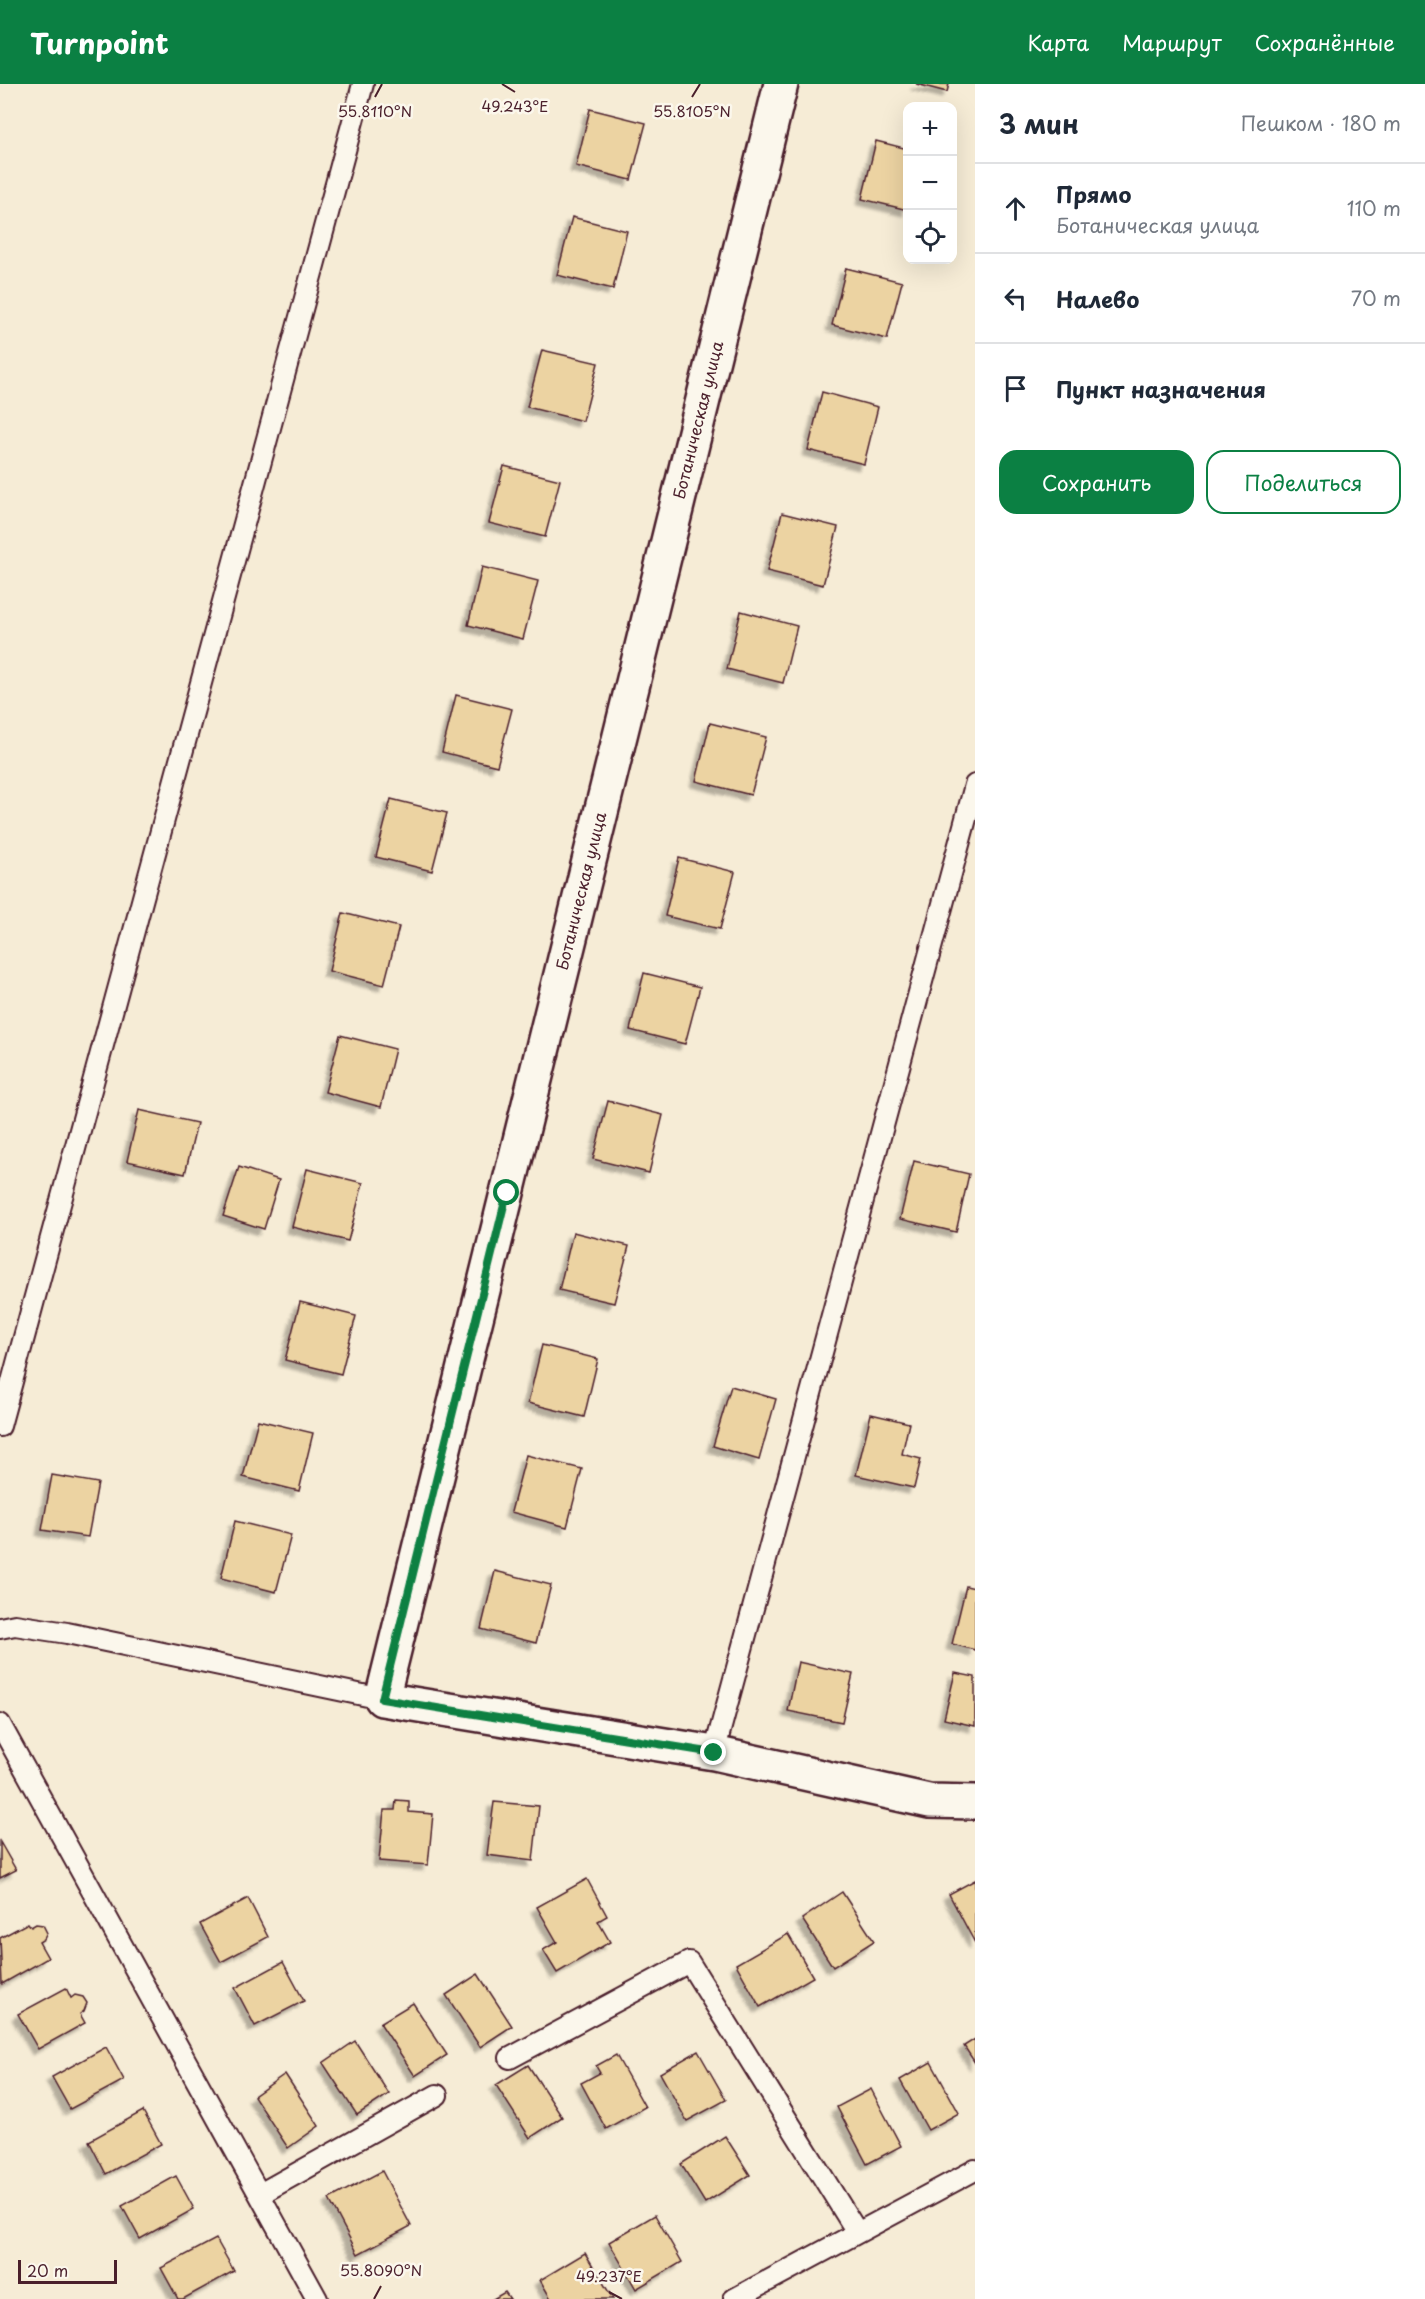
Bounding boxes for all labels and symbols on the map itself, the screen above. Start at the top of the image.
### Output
text: 49.243°E [481,94,549,117]
text: 55.8110°N [338,99,412,122]
text: 55.8105°N [653,99,731,122]
street label: Ботаническая улица [666,338,728,501]
street label: Ботаническая улица [549,809,611,972]
route start [493,1179,519,1205]
route end [700,1739,726,1765]
scale bar [18,2257,117,2284]
text: 55.8090°N [340,2258,422,2281]
text: 49.237°E [576,2264,642,2287]

